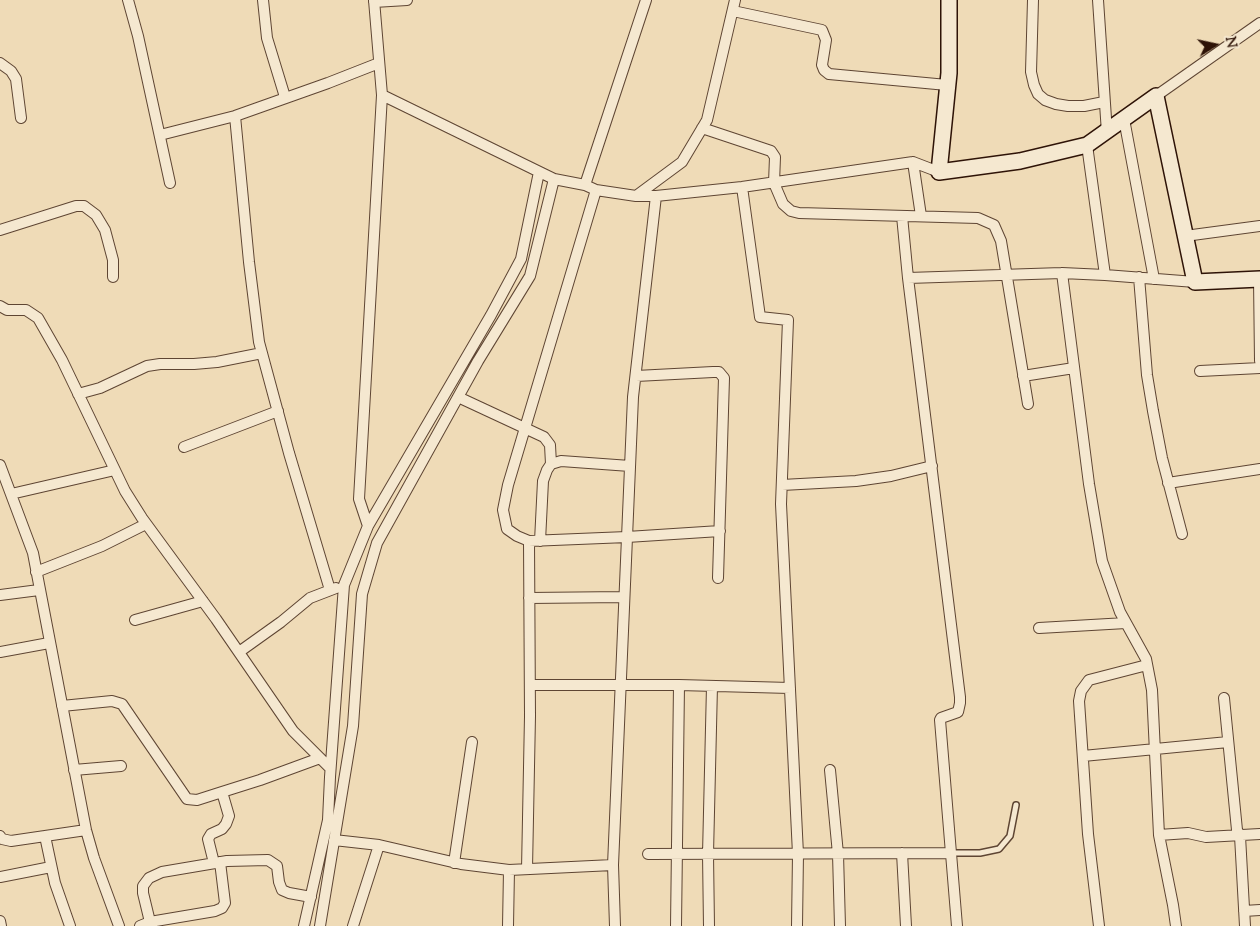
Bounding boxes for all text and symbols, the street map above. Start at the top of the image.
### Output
north arrow [1190,20,1240,70]
text: N [1219,35,1241,50]

